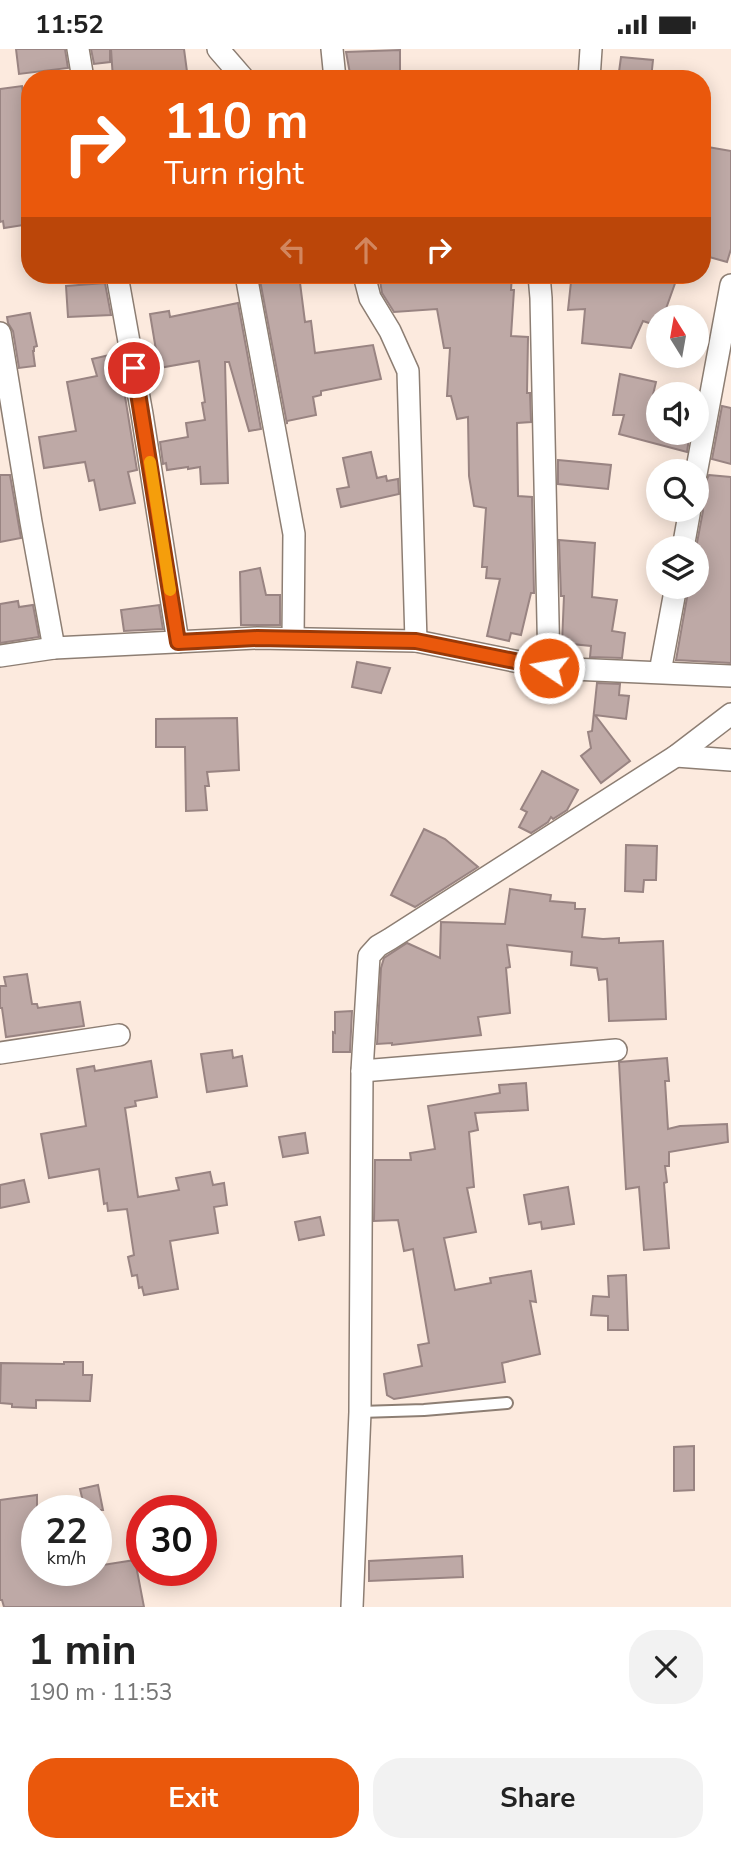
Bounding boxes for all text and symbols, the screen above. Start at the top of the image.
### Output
text: 11:52 [35,7,104,42]
text: 110 m [164,88,308,155]
icon: right [49,98,140,189]
text: Turn right [164,152,304,195]
icon: left [274,231,312,269]
icon: ahead [347,231,385,269]
icon: right [420,231,458,269]
north arrow [646,305,709,367]
map controls [646,305,709,599]
pin [104,338,164,398]
icon: arrive [115,349,153,387]
button: sound [646,382,709,445]
button: search [646,459,709,522]
button: layers [646,536,709,599]
position arrow [512,631,586,705]
speed limit sign: 30 [126,1495,217,1586]
text: 22 [45,1508,88,1555]
text: km/h [47,1546,86,1570]
text: 1 min [28,1622,137,1679]
button: close [629,1630,703,1704]
text: 190 m · 11:53 [28,1677,173,1708]
button: Exit [28,1758,359,1838]
button: Share [373,1758,703,1838]

